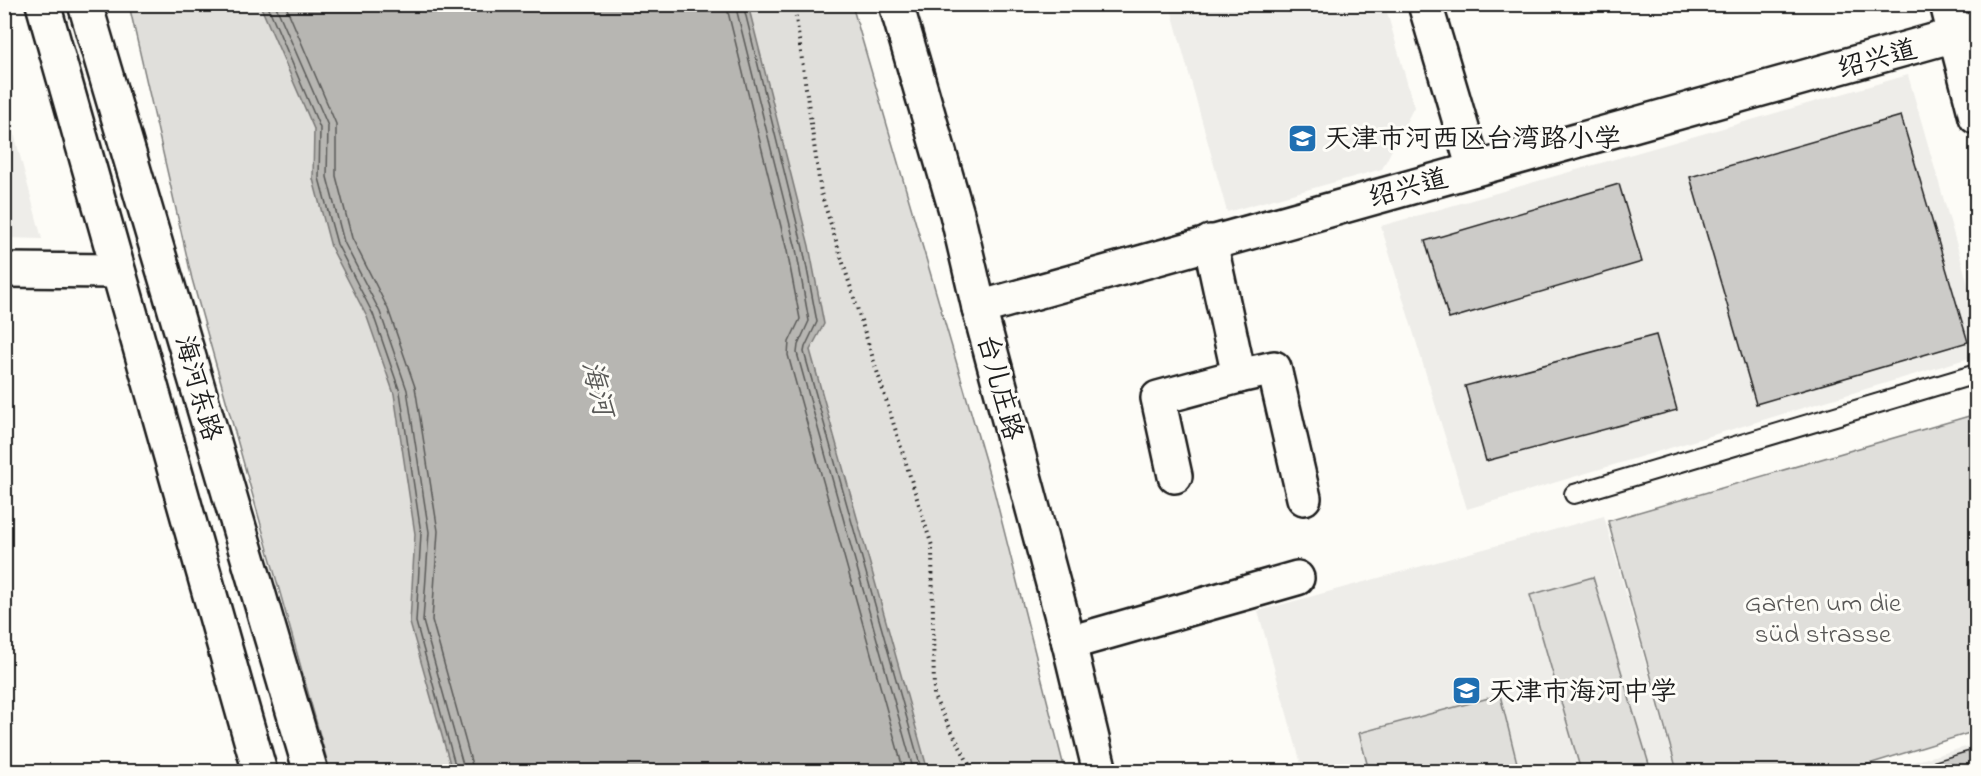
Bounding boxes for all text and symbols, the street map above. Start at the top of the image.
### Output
street label: 绍兴道 [1833,31,1922,90]
place label: 天津市河西区台湾路小学 [1324,121,1621,160]
school or university icon: 天津市河西区台湾路小学 [1287,122,1319,154]
street label: 绍兴道 [1364,160,1453,219]
street label: 台儿庄路 [966,330,1031,445]
street label: 海河东路 [163,331,230,446]
water label: 海河 [569,357,623,425]
park label: Garten um die süd strasse [1745,585,1902,655]
place label: 天津市海河中学 [1488,674,1677,713]
school or university icon: 天津市海河中学 [1451,675,1483,707]

